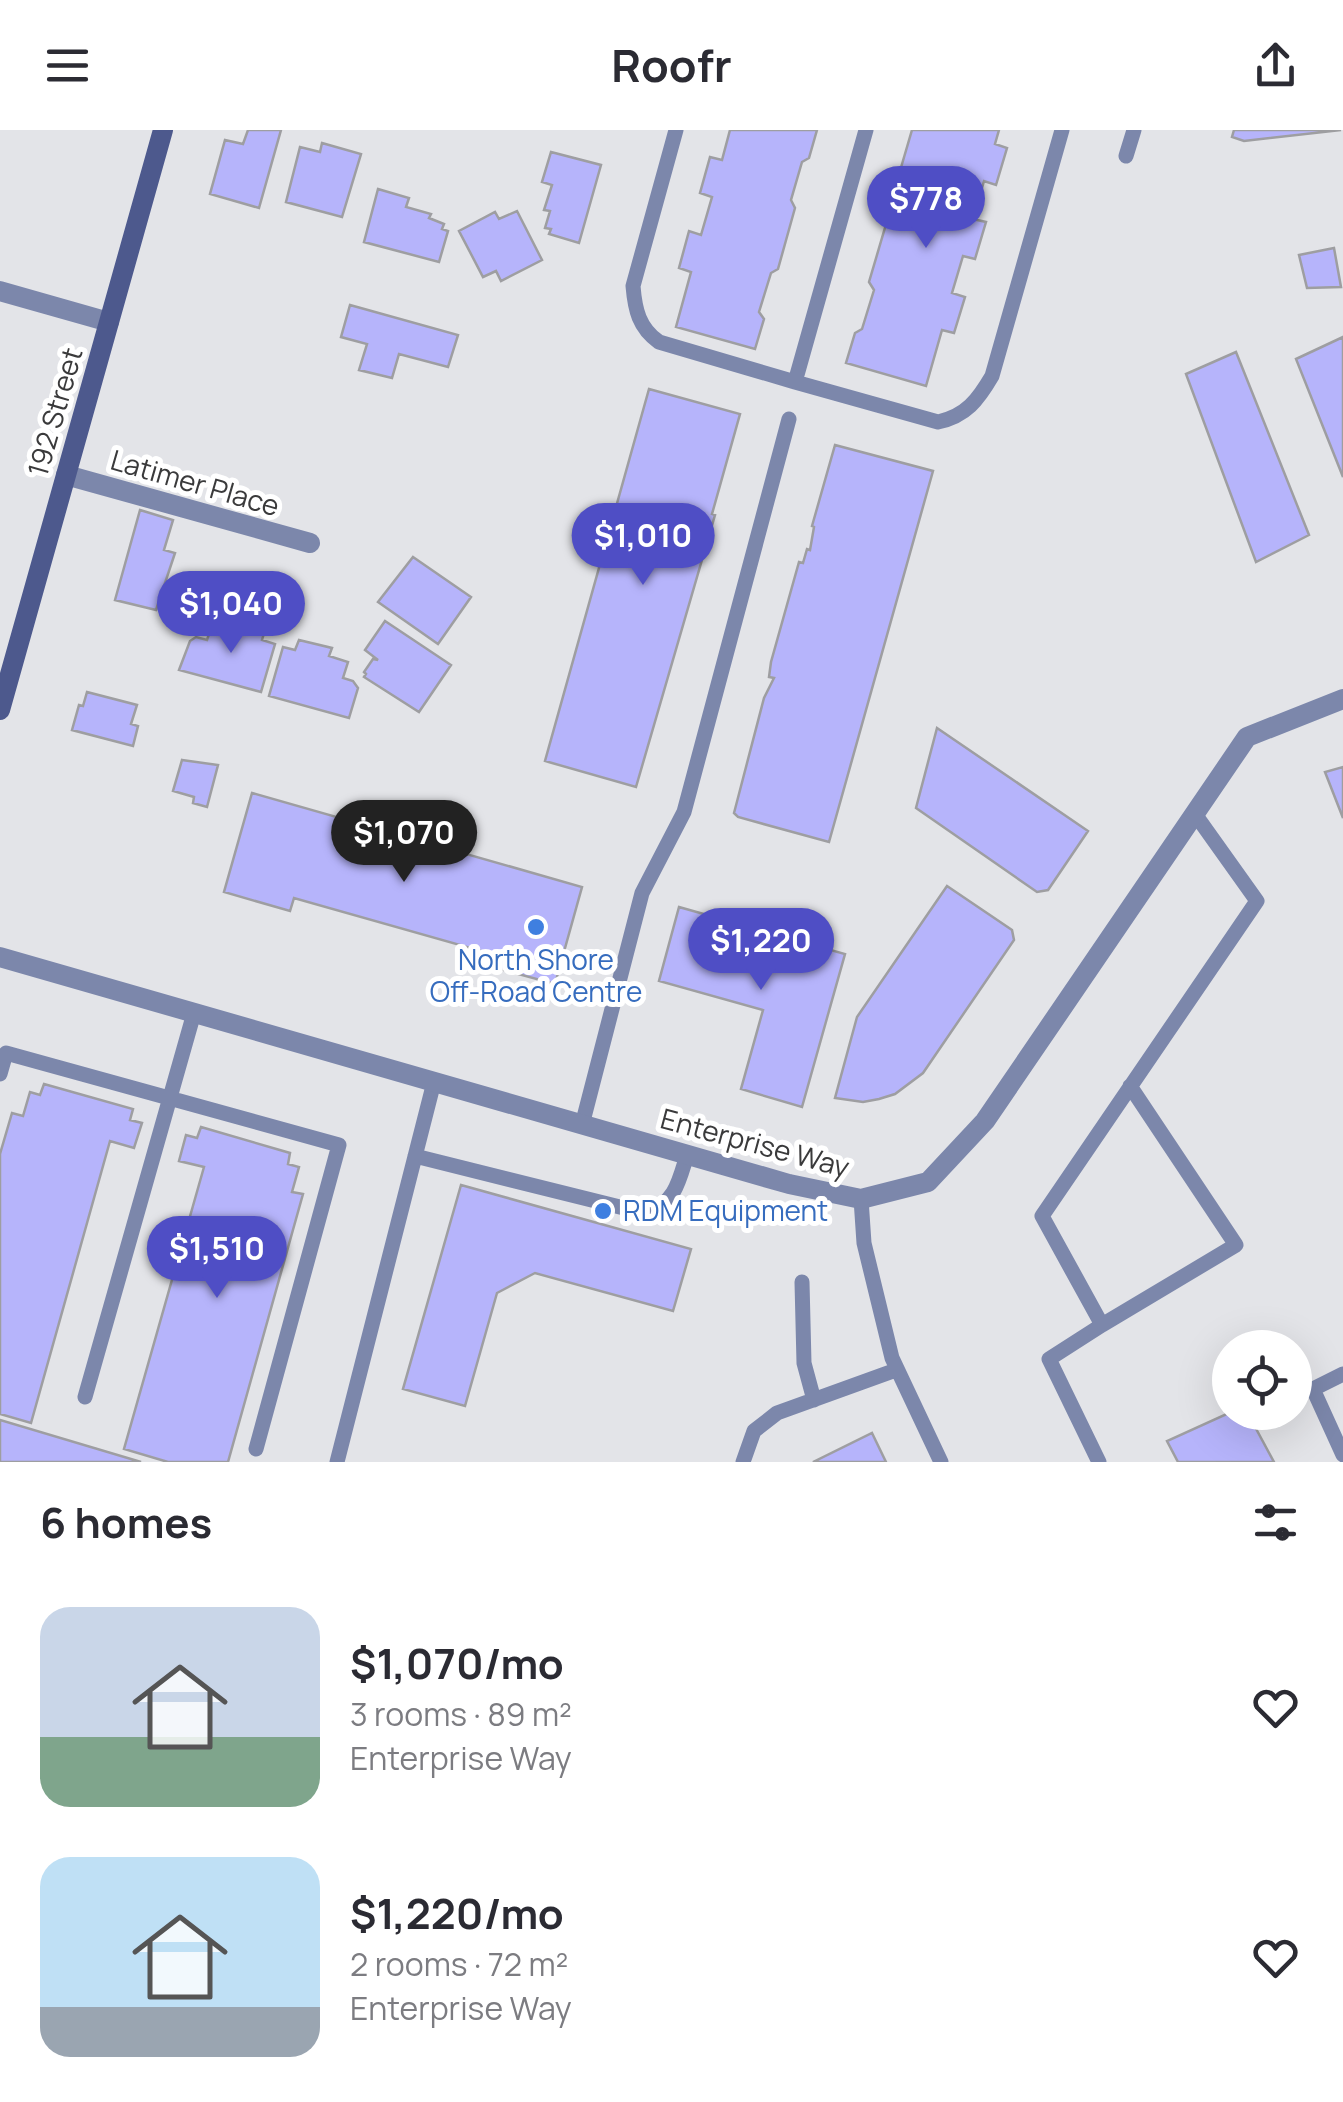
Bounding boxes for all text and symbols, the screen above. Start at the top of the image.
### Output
text: Roofr [611,34,732,96]
icon: menu [40,38,95,93]
icon: share [1248,38,1303,93]
pin: $778 [867,166,985,251]
text: $778 [889,176,963,220]
street label: 192 Street [18,343,91,480]
street label: Latimer Place [107,440,284,524]
pin: $1,010 [562,503,724,588]
text: $1,010 [594,513,692,557]
pin: $1,040 [150,571,312,656]
text: $1,040 [179,581,283,625]
pin: $1,070 [323,800,485,885]
text: $1,070 [353,810,455,854]
pin: $1,220 [680,908,842,993]
marker: North Shore Off-Road Centre [525,916,547,938]
text: $1,220 [710,918,812,962]
place label: North Shore Off-Road Centre [430,940,642,1010]
street label: Enterprise Way [657,1099,854,1186]
place label: RDM Equipment [623,1191,828,1229]
marker: RDM Equipment [592,1200,614,1222]
pin: $1,510 [136,1216,298,1301]
text: $1,510 [169,1226,265,1270]
map controls [1212,1330,1312,1430]
button: locate [1212,1330,1312,1430]
text: 6 homes [40,1493,212,1551]
icon: filters [1248,1495,1303,1550]
text: $1,070/mo [350,1634,564,1692]
icon: home [120,1647,240,1767]
icon: heart [1248,1680,1303,1735]
text: 3 rooms · 89 m² [350,1692,572,1736]
text: Enterprise Way [350,1736,572,1780]
text: $1,220/mo [350,1884,564,1942]
icon: home [120,1897,240,2017]
icon: heart [1248,1930,1303,1985]
text: 2 rooms · 72 m² [350,1942,568,1986]
text: Enterprise Way [350,1986,572,2030]

